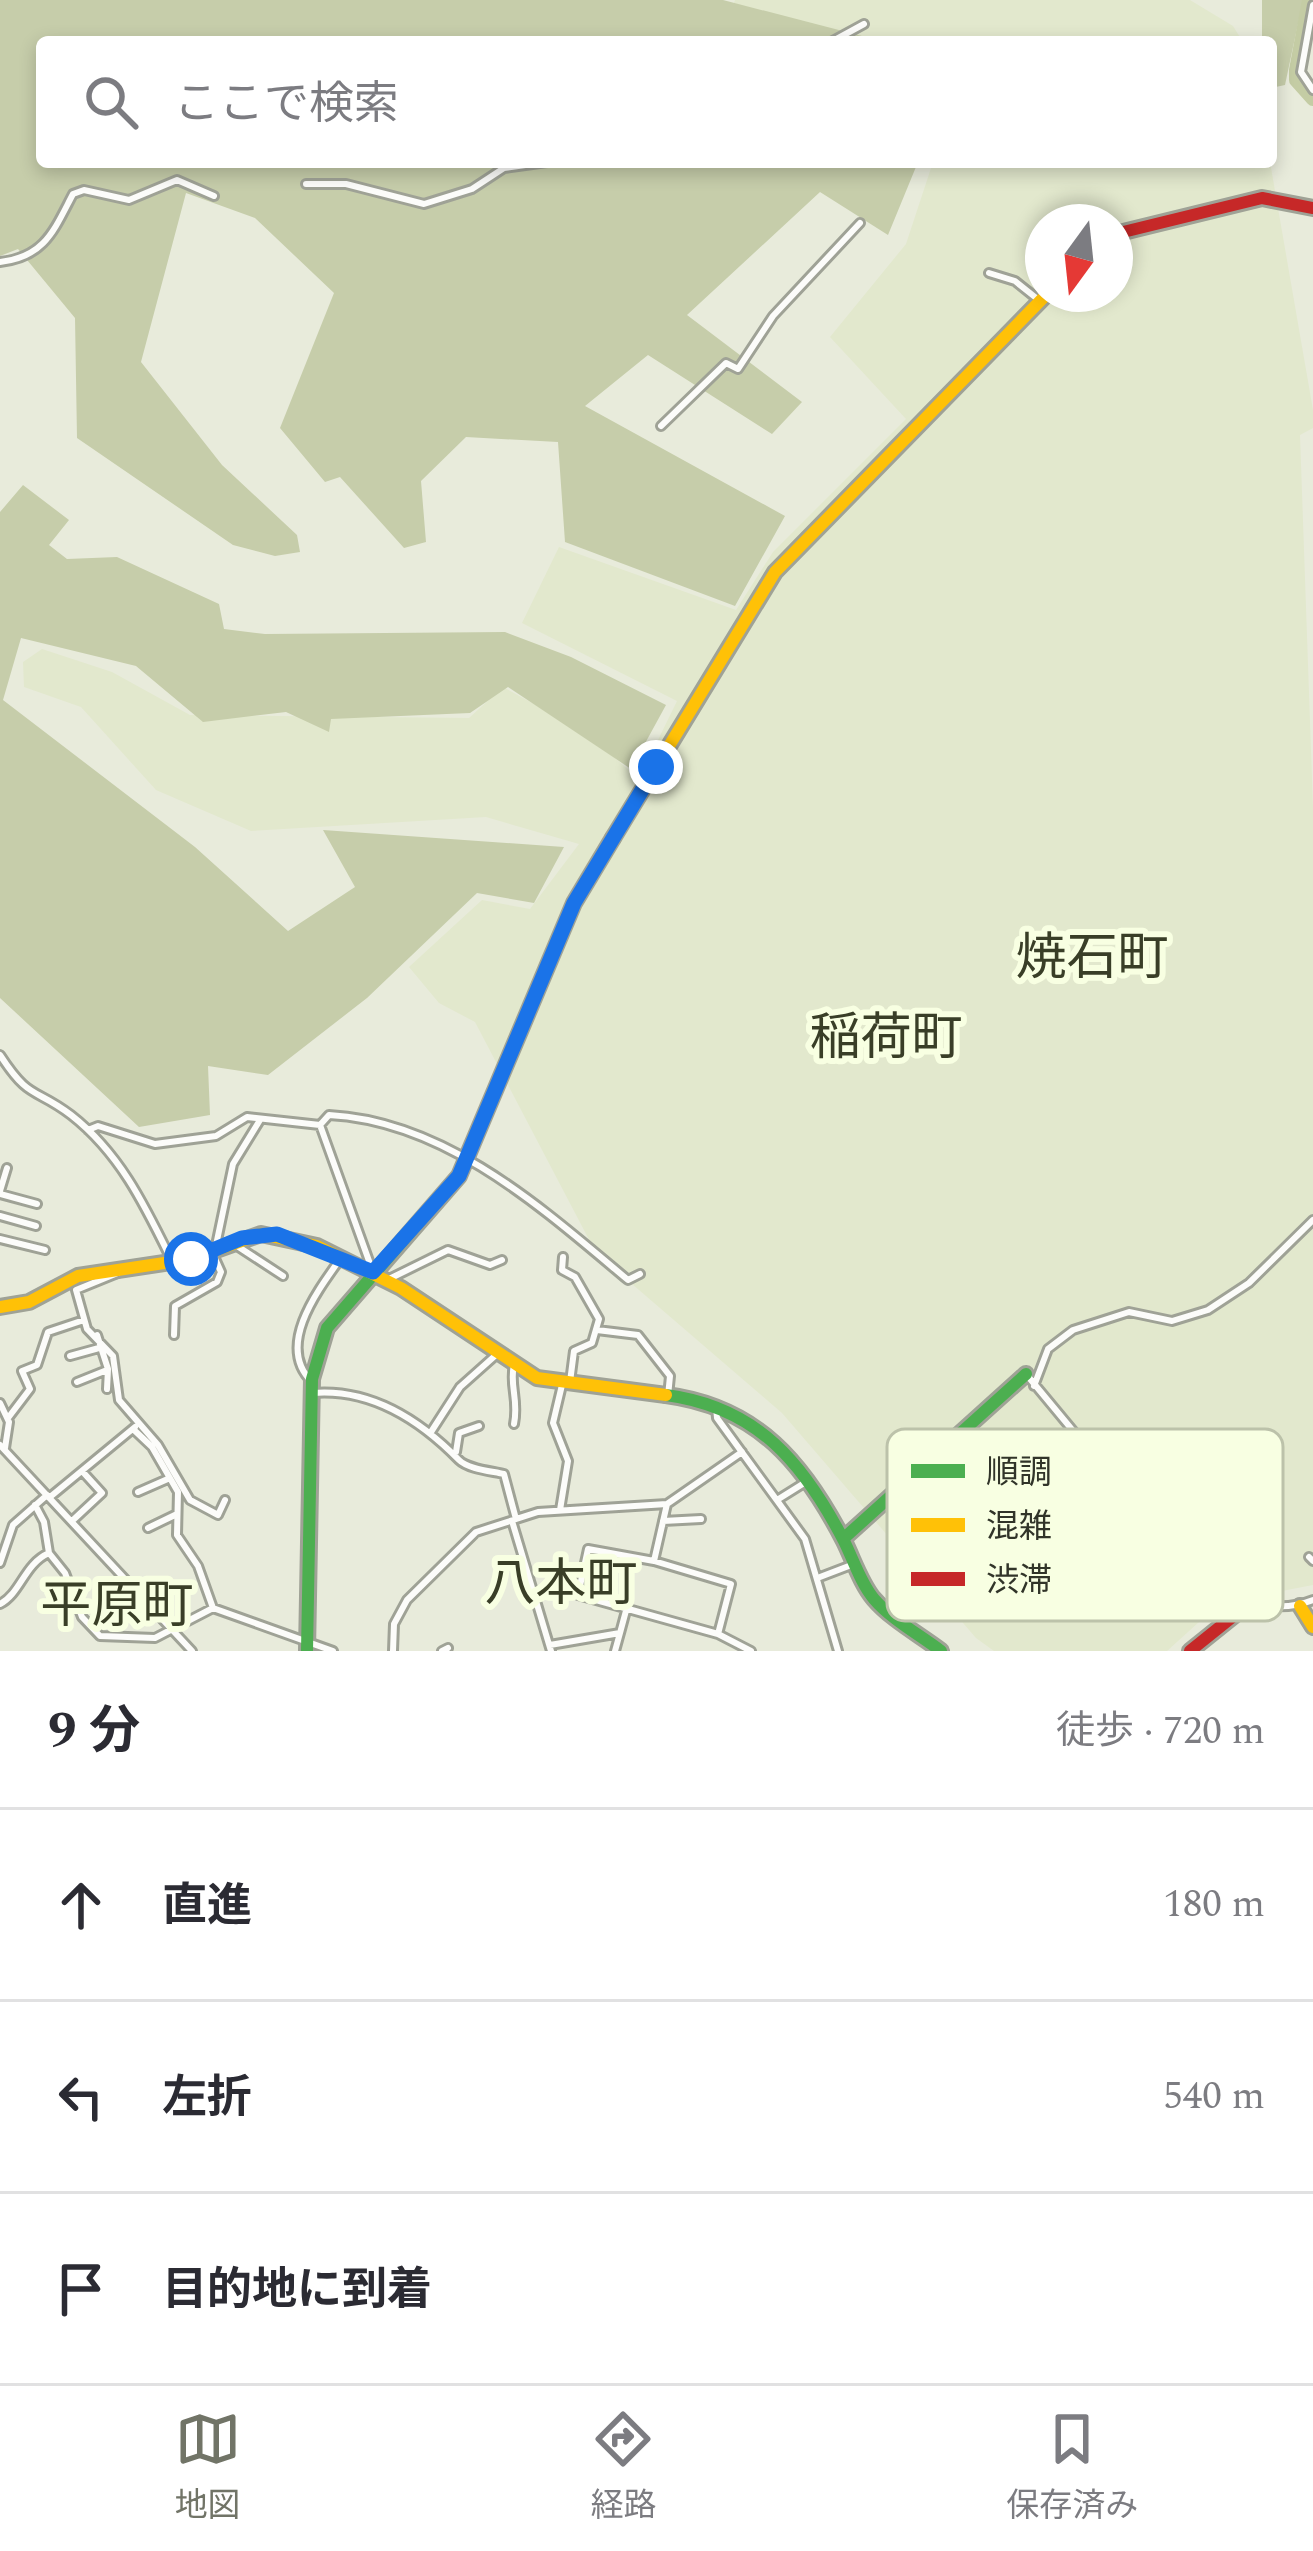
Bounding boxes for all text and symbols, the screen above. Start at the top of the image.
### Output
search box [36,36,1277,168]
icon: search [78,69,144,135]
text: ここで検索 [174,70,399,139]
north arrow [1025,204,1133,312]
route end [629,740,683,794]
district label: 焼石町 [1015,920,1169,998]
district label: 稲荷町 [809,1000,963,1078]
route start [164,1232,218,1286]
legend [887,1429,1283,1621]
text: 順調 [986,1448,1052,1498]
text: 混雑 [986,1502,1052,1552]
district label: 八本町 [484,1546,638,1624]
text: 渋滞 [986,1556,1052,1606]
district label: 平原町 [40,1568,194,1646]
text: 9 分 [48,1693,140,1771]
text: 徒歩 · 720 m [1056,1702,1265,1761]
icon: ahead [48,1872,114,1938]
text: 直進 [162,1872,252,1941]
text: 180 m [1163,1875,1265,1934]
icon: left [48,2064,114,2130]
text: 左折 [162,2064,252,2133]
text: 540 m [1163,2067,1265,2126]
icon: arrive [48,2256,114,2322]
text: 目的地に到着 [162,2256,432,2325]
tab: 地図 [175,2406,241,2531]
tab: 経路 [590,2406,656,2531]
tab: 保存済み [1006,2406,1138,2531]

